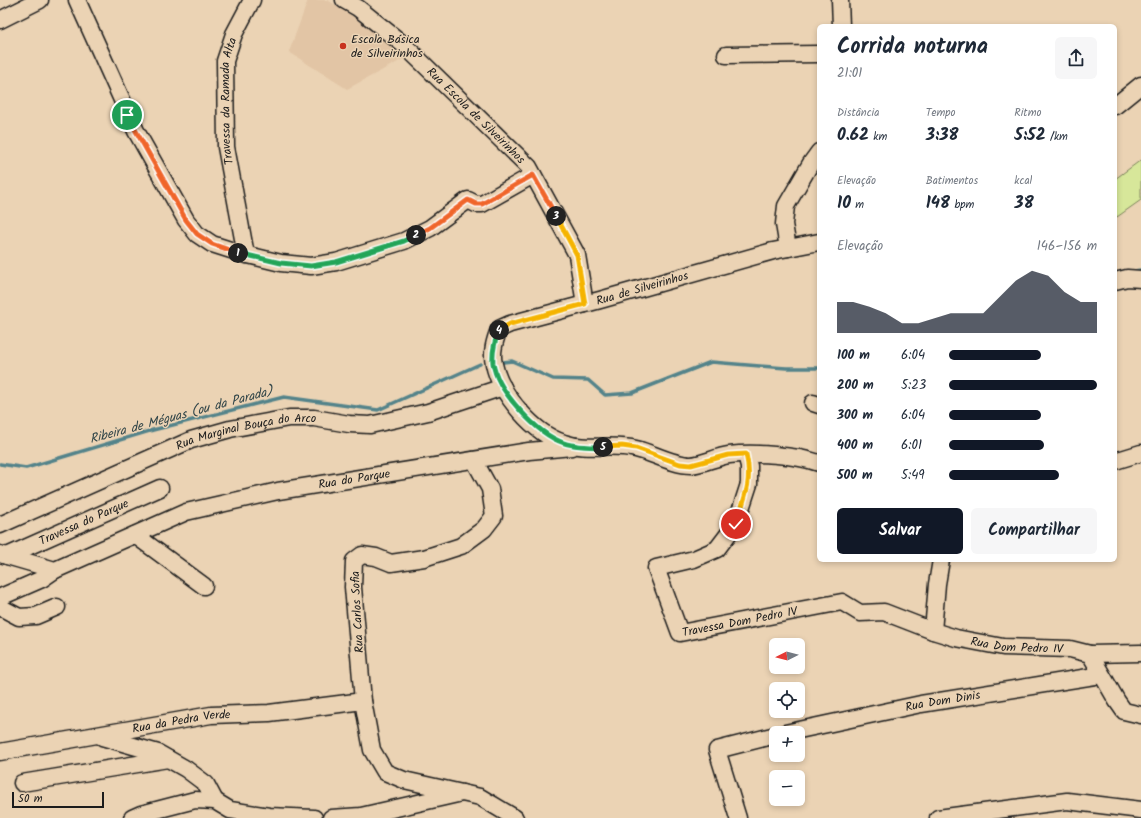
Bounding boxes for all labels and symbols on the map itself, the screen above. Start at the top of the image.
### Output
place label: Escola Básica de Silveirinhos [351,30,423,63]
street label: Travessa da Ramada Alta [216,35,242,166]
marker: Escola Básica de Silveirinhos [338,41,348,51]
street label: Rua Escola de Silveirinhos [422,63,530,169]
pin [110,98,144,132]
pin: 3 [546,206,566,226]
pin: 2 [406,225,426,245]
pin: 1 [228,243,248,263]
street label: Rua de Silveirinhos [594,266,690,311]
pin: 4 [489,320,509,340]
water label: Ribeira de Méguas (ou da Parada) [87,380,277,450]
street label: Rua Marginal Bouça do Arco [173,409,316,456]
pin: 5 [593,437,613,457]
street label: Rua do Parque [317,464,392,494]
street label: Travessa do Parque [36,494,132,551]
pin [719,507,753,541]
street label: Rua Carlos Sofia [346,570,369,653]
street label: Travessa Dom Pedro IV [680,601,801,642]
street label: Rua Dom Pedro IV [969,632,1065,659]
north arrow [769,638,805,674]
street label: Rua Dom Dinis [904,686,982,717]
street label: Rua da Pedra Verde [131,705,231,739]
scale bar [12,790,104,809]

